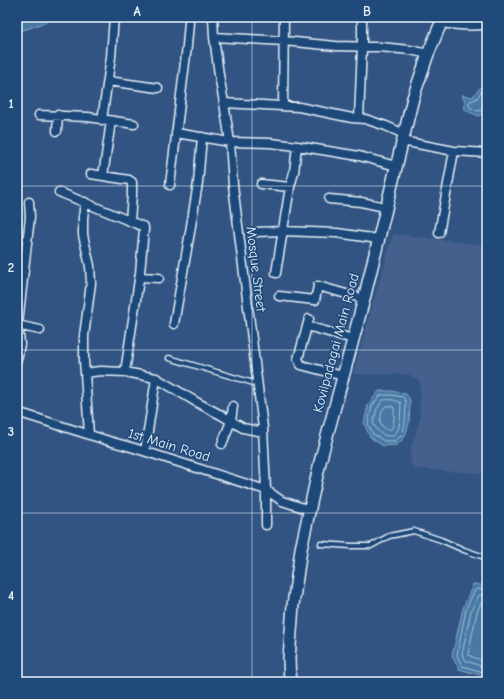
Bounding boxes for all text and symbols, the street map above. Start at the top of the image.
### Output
text: A [133,4,141,19]
text: B [363,4,371,19]
text: 1 [8,96,14,111]
street label: Mosque Street [242,225,270,314]
text: 2 [8,260,14,275]
street label: Kovilpadagai Main Road [309,271,363,415]
text: 3 [8,424,14,439]
street label: 1st Main Road [126,424,212,466]
text: 4 [8,588,14,603]

